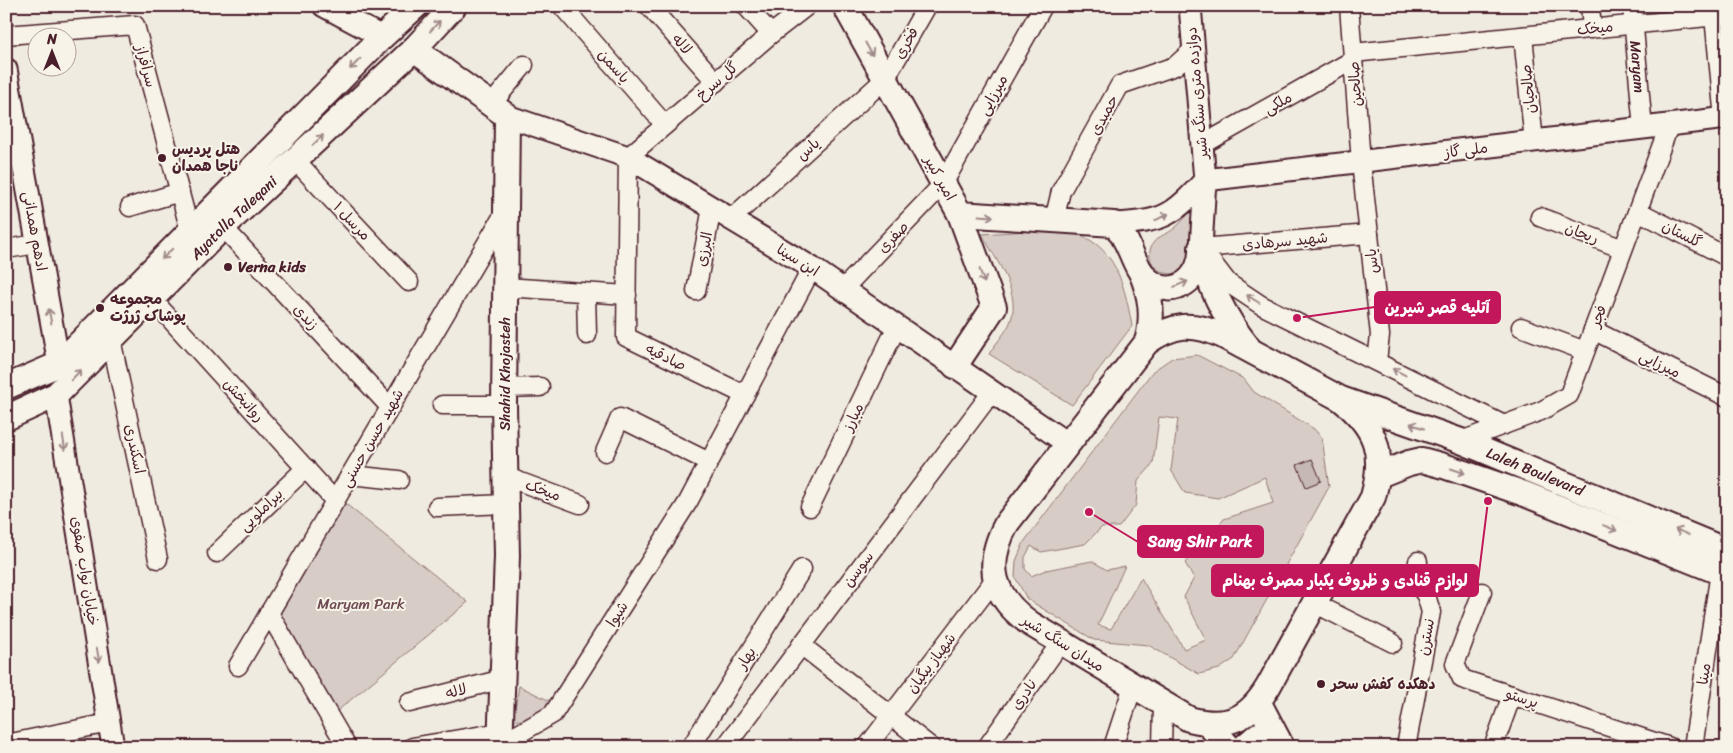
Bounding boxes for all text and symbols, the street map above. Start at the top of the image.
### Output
street label: میخک [1576,13,1614,43]
one-way arrow [429,20,441,33]
street label: فخری [886,22,926,64]
street label: دوازده متری سنگ شیر [1178,26,1216,162]
text: N [46,27,57,52]
north arrow [28,28,78,78]
street label: لاله [665,28,699,60]
street label: Maryam [1622,39,1653,94]
street label: سرافراز [128,41,164,90]
one-way arrow [864,41,874,56]
street label: یاسمن [591,43,637,89]
street label: گل سرخ [690,55,744,107]
one-way arrow [349,58,361,70]
street label: صالحین [1340,60,1370,108]
street label: صالحیان [1513,63,1543,115]
street label: میرزایی [971,70,1015,120]
street label: ملکی [1259,85,1297,121]
street label: حمیدی [1082,90,1126,140]
street label: یاس [790,131,826,167]
one-way arrow [312,134,325,146]
street label: ملی گاز [1442,134,1489,166]
place label: هتل پردیس ناجا همدان [172,136,240,179]
street label: امیر کبیر [916,149,963,206]
marker: هتل پردیس ناجا همدان [156,152,168,164]
street label: Ayatolla Taleqani [183,169,284,267]
street label: ادهم همدانی [15,189,55,273]
street label: مرسل ۱ [327,195,377,247]
one-way arrow [978,211,994,220]
one-way arrow [1154,212,1169,221]
street label: گلستان [1657,213,1707,255]
street label: صفری [871,215,915,259]
street label: ریحان [1561,215,1603,251]
street label: شهید سرهادی [1241,224,1329,258]
street label: البرزی [688,229,720,269]
street label: ابن سینا [771,237,825,283]
street label: یاس [1358,247,1386,275]
one-way arrow [161,248,173,261]
place label: Verna kids [238,254,307,280]
marker: Verna kids [222,261,234,273]
one-way arrow [978,268,987,283]
one-way arrow [1173,279,1188,288]
place label: مجموعه پوشاک ژرژت [110,286,187,329]
callout: آتلیه قصر شیرین [1375,292,1500,323]
text: آتلیه قصر شیرین [1384,293,1491,322]
one-way arrow [1246,294,1260,305]
street label: زندی [287,298,325,336]
street label: فجر [1581,301,1614,333]
marker: مجموعه پوشاک ژرژت [94,302,106,314]
one-way arrow [45,309,55,325]
street label: Shahid Khojasteh [492,317,518,431]
street label: صادقیه [641,336,691,378]
street label: میرزایی [1635,343,1685,385]
one-way arrow [1391,367,1406,377]
one-way arrow [70,368,82,381]
street label: روانبخش [217,372,271,428]
street label: شهید حسن حسنی [333,384,411,492]
street label: مبارز [835,398,871,437]
one-way arrow [1410,421,1426,430]
street label: اسکندری [117,422,153,476]
one-way arrow [59,435,69,451]
street label: Laleh Boulevard [1482,440,1589,504]
one-way arrow [1450,467,1466,476]
street label: میخک [521,472,565,508]
street label: بیراملویی [233,482,289,538]
street label: خیابان نواب صفوی [64,514,106,628]
one-way arrow [1602,524,1617,534]
callout: Sang Shir Park [1138,526,1263,557]
text: Sang Shir Park [1147,527,1253,556]
one-way arrow [1675,527,1690,537]
street label: سوسن [836,545,880,593]
callout: لوازم قنادی و ظروف یکبار مصرف بهنام [1212,565,1478,596]
text: لوازم قنادی و ظروف یکبار مصرف بهنام [1222,566,1468,595]
park label: Maryam Park [317,591,405,617]
street label: شیوا [599,596,635,632]
street label: میدان سنگ شیر [1015,606,1110,679]
street label: نسترن [1410,616,1442,658]
street label: شهباز بیگیان [899,627,963,699]
street label: بهار [728,641,763,675]
one-way arrow [94,647,104,663]
street label: مینا [1689,661,1719,687]
place label: دهکده کفش سحر [1329,671,1435,697]
street label: نادری [1004,673,1044,715]
street label: لاله [443,676,469,706]
marker: دهکده کفش سحر [1315,678,1327,690]
street label: پرستو [1501,680,1542,716]

